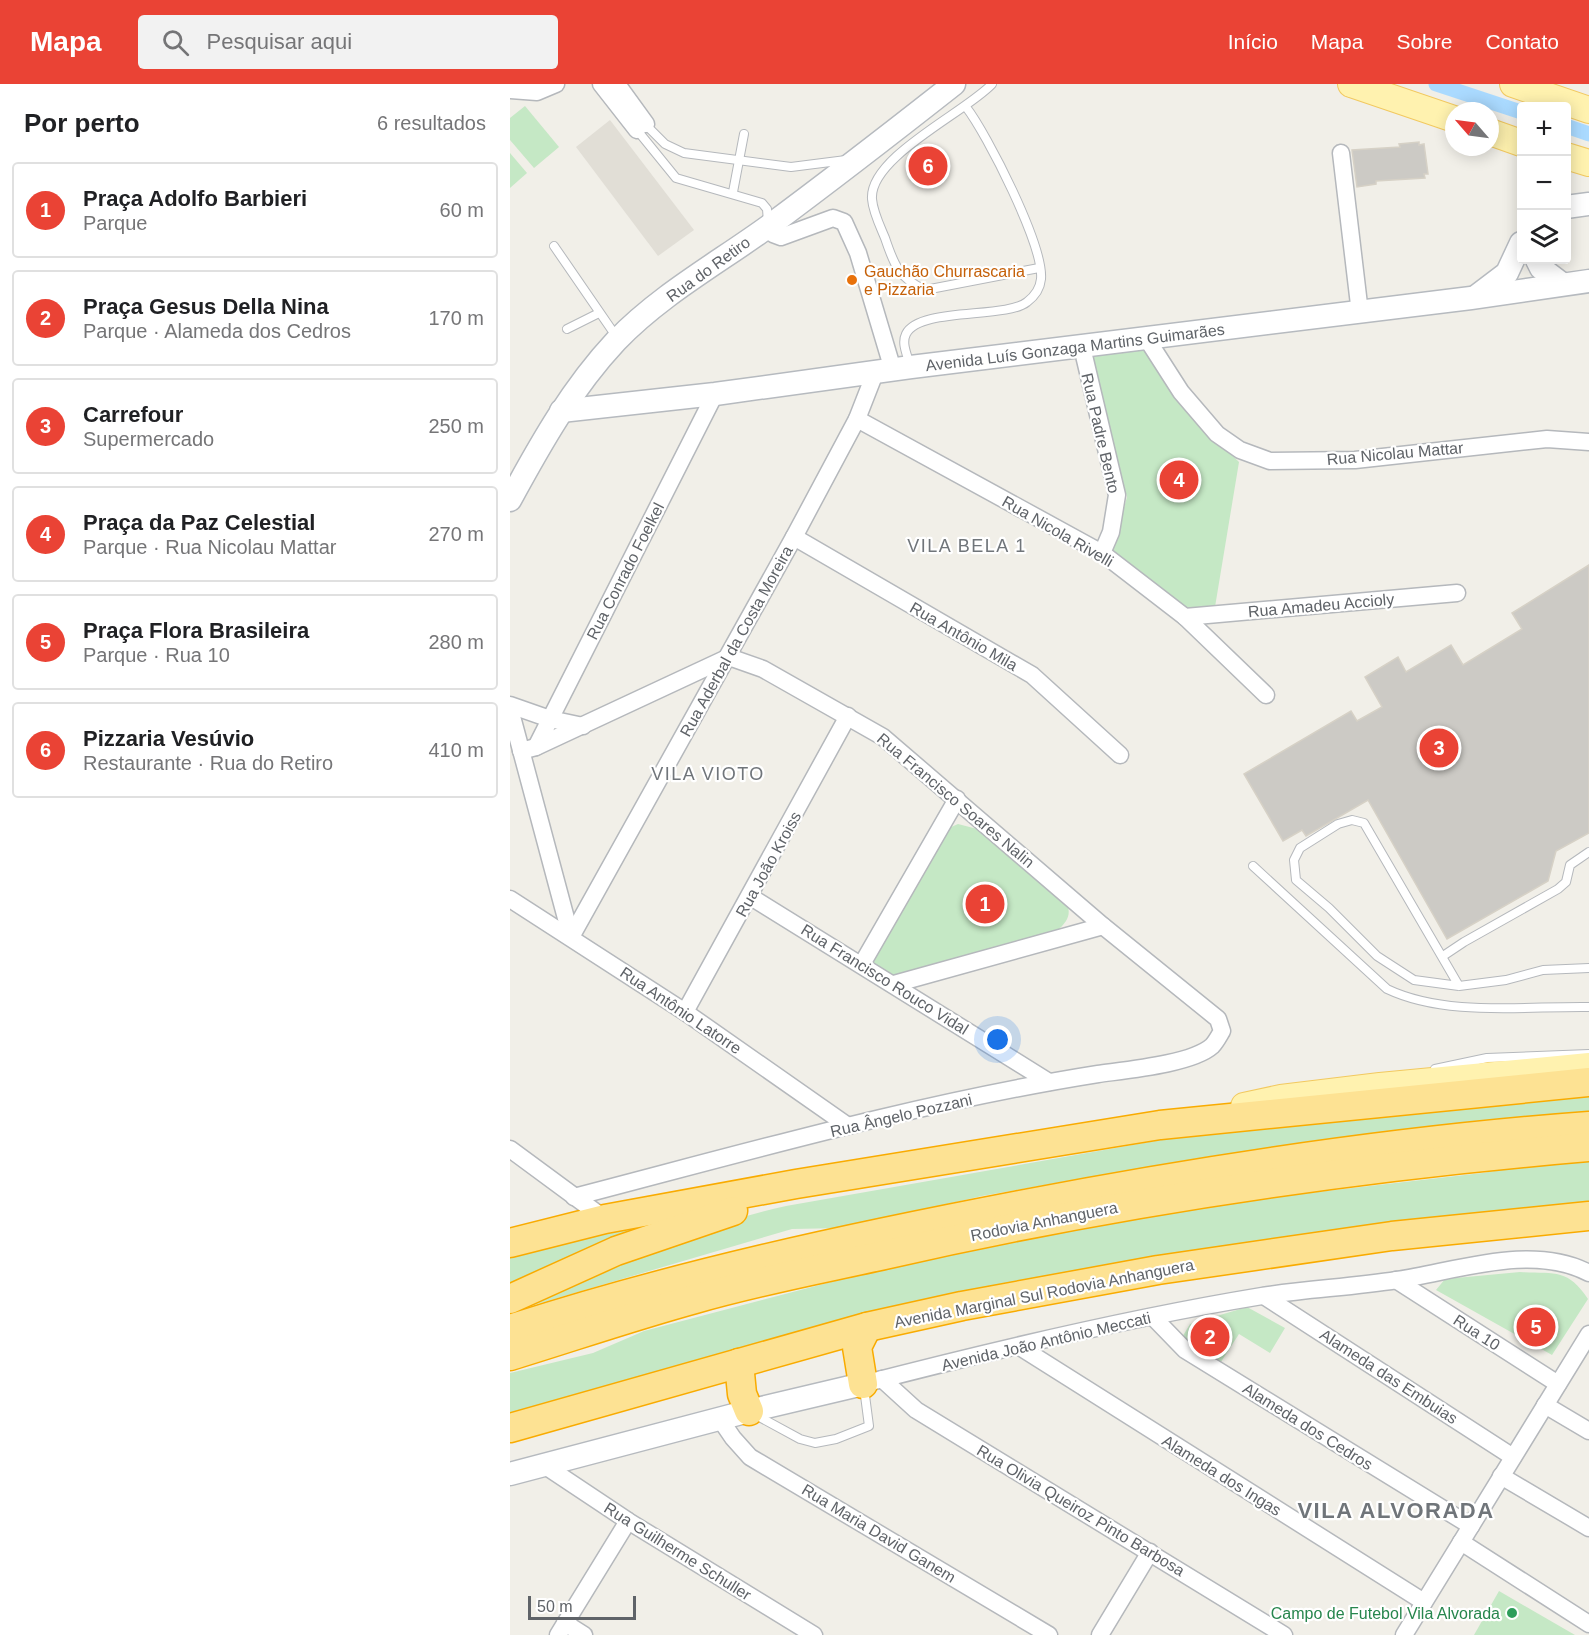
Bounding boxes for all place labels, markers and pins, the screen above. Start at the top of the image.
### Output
pin: 6 [908,144,948,188]
place label: Gauchão Churrascaria e Pizzaria [864,263,1025,298]
marker: Gauchão Churrascaria e Pizzaria [845,273,859,287]
pin: 4 [1160,458,1198,502]
pin: 3 [1420,726,1458,770]
pin: 1 [966,882,1004,926]
pin: 5 [1516,1304,1556,1350]
pin: 2 [1190,1314,1230,1360]
place label: Campo de Futebol Vila Alvorada [1271,1605,1500,1622]
marker: Campo de Futebol Vila Alvorada [1505,1606,1519,1620]

